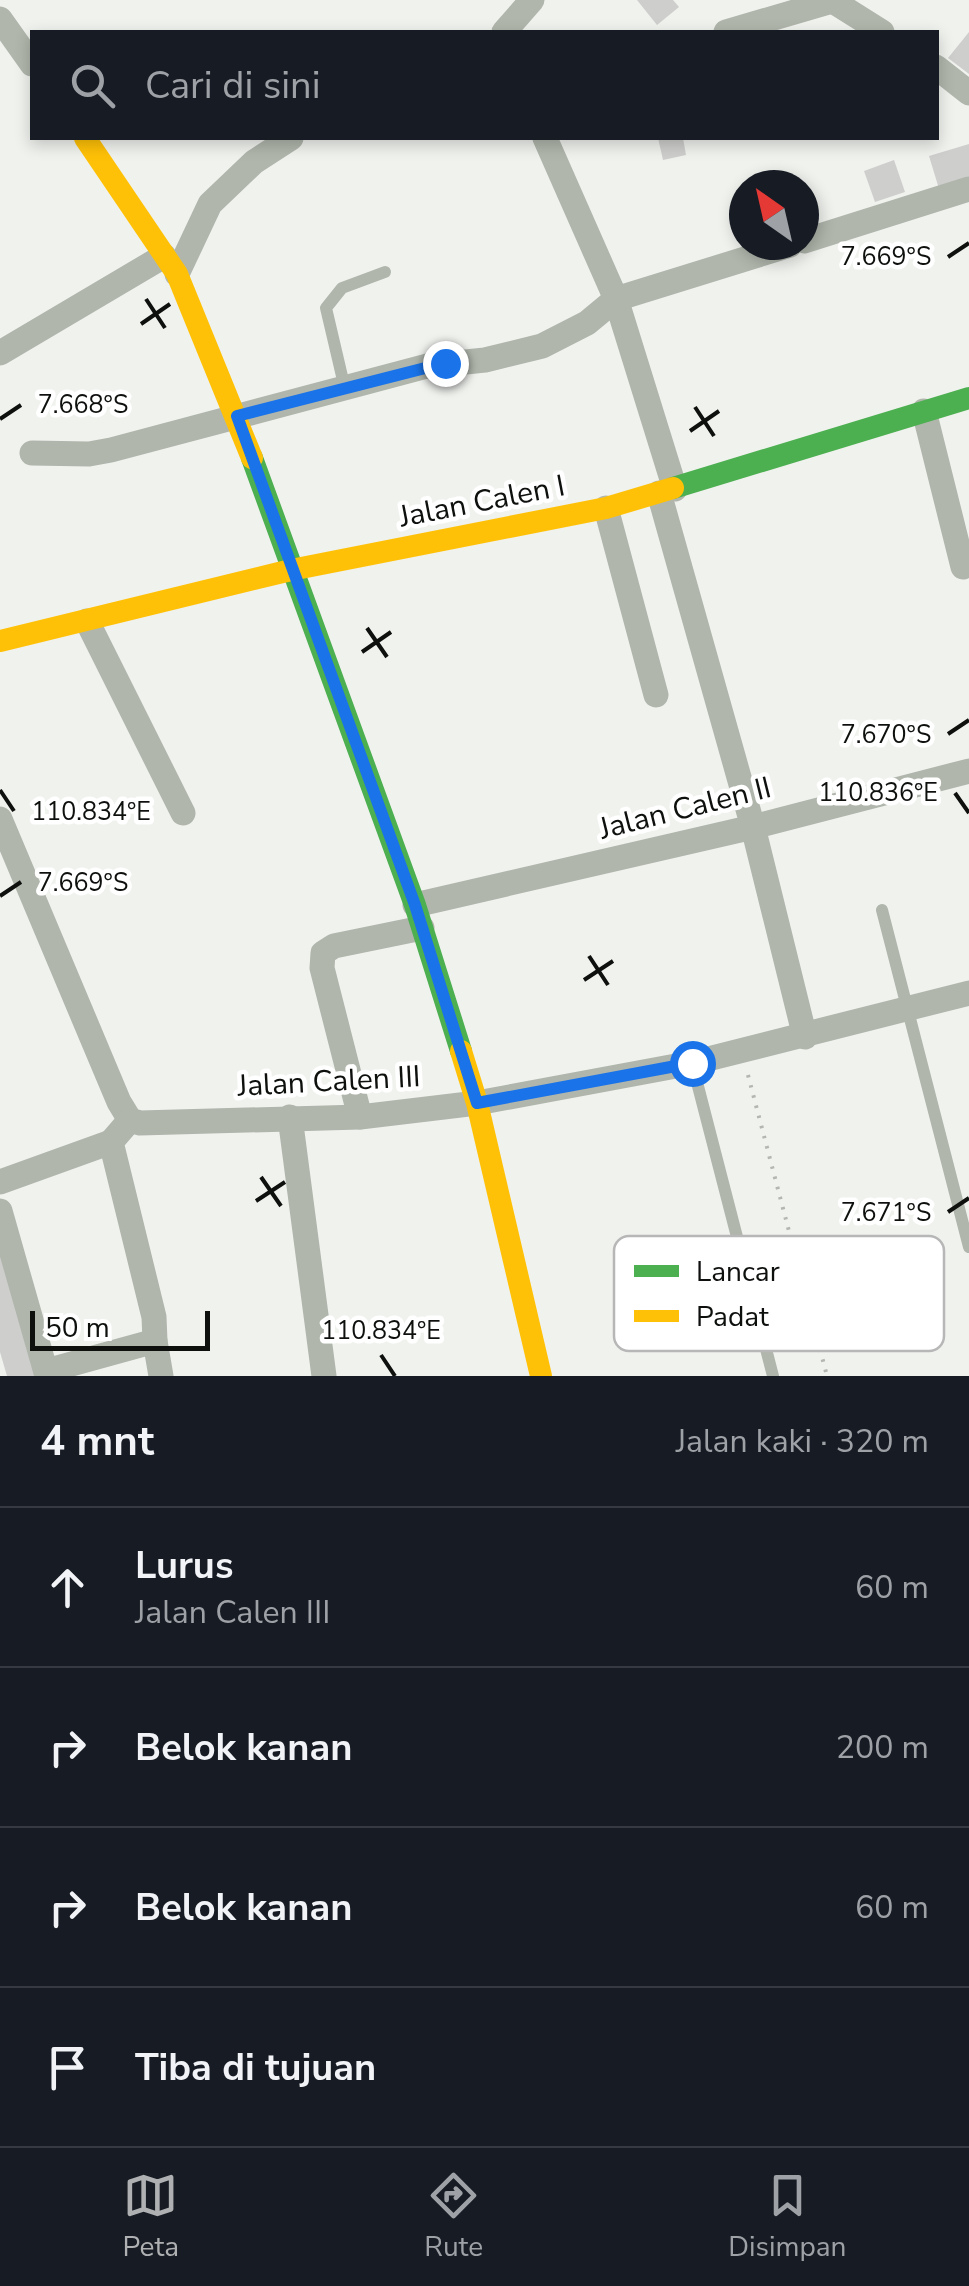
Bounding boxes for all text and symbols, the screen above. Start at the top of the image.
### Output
search box [30,30,939,140]
icon: search [65,58,120,113]
text: Cari di sini [145,60,321,111]
north arrow [729,170,819,260]
text: 7.669°S [841,240,931,274]
route end [423,341,469,387]
text: 7.668°S [38,388,128,422]
street label: Jalan Calen I [395,465,568,538]
text: 7.670°S [841,718,931,752]
street label: Jalan Calen II [594,767,775,850]
text: 110.836°E [818,776,938,810]
text: 110.834°E [31,795,151,829]
text: 7.669°S [38,866,128,900]
route start [670,1041,716,1087]
street label: Jalan Calen III [235,1056,422,1107]
text: 7.671°S [841,1196,931,1230]
legend [614,1236,944,1351]
text: Lancar [696,1253,780,1291]
text: Padat [696,1298,769,1336]
scale bar [30,1306,210,1350]
text: 50 m [45,1309,110,1347]
text: 110.834°E [321,1314,441,1348]
text: 4 mnt [40,1413,154,1470]
text: Jalan kaki · 320 m [676,1420,929,1463]
text: Lurus [135,1540,233,1591]
icon: ahead [40,1560,95,1615]
text: 60 m [855,1566,929,1609]
text: Jalan Calen III [135,1591,330,1634]
icon: right [40,1720,95,1775]
text: Belok kanan [135,1722,352,1773]
text: 200 m [836,1726,929,1769]
icon: right [40,1880,95,1935]
text: Belok kanan [135,1882,352,1933]
text: 60 m [855,1886,929,1929]
icon: arrive [40,2040,95,2095]
text: Tiba di tujuan [135,2042,376,2093]
tab: Peta [123,2168,179,2266]
tab: Rute [424,2168,483,2266]
tab: Disimpan [728,2168,846,2266]

